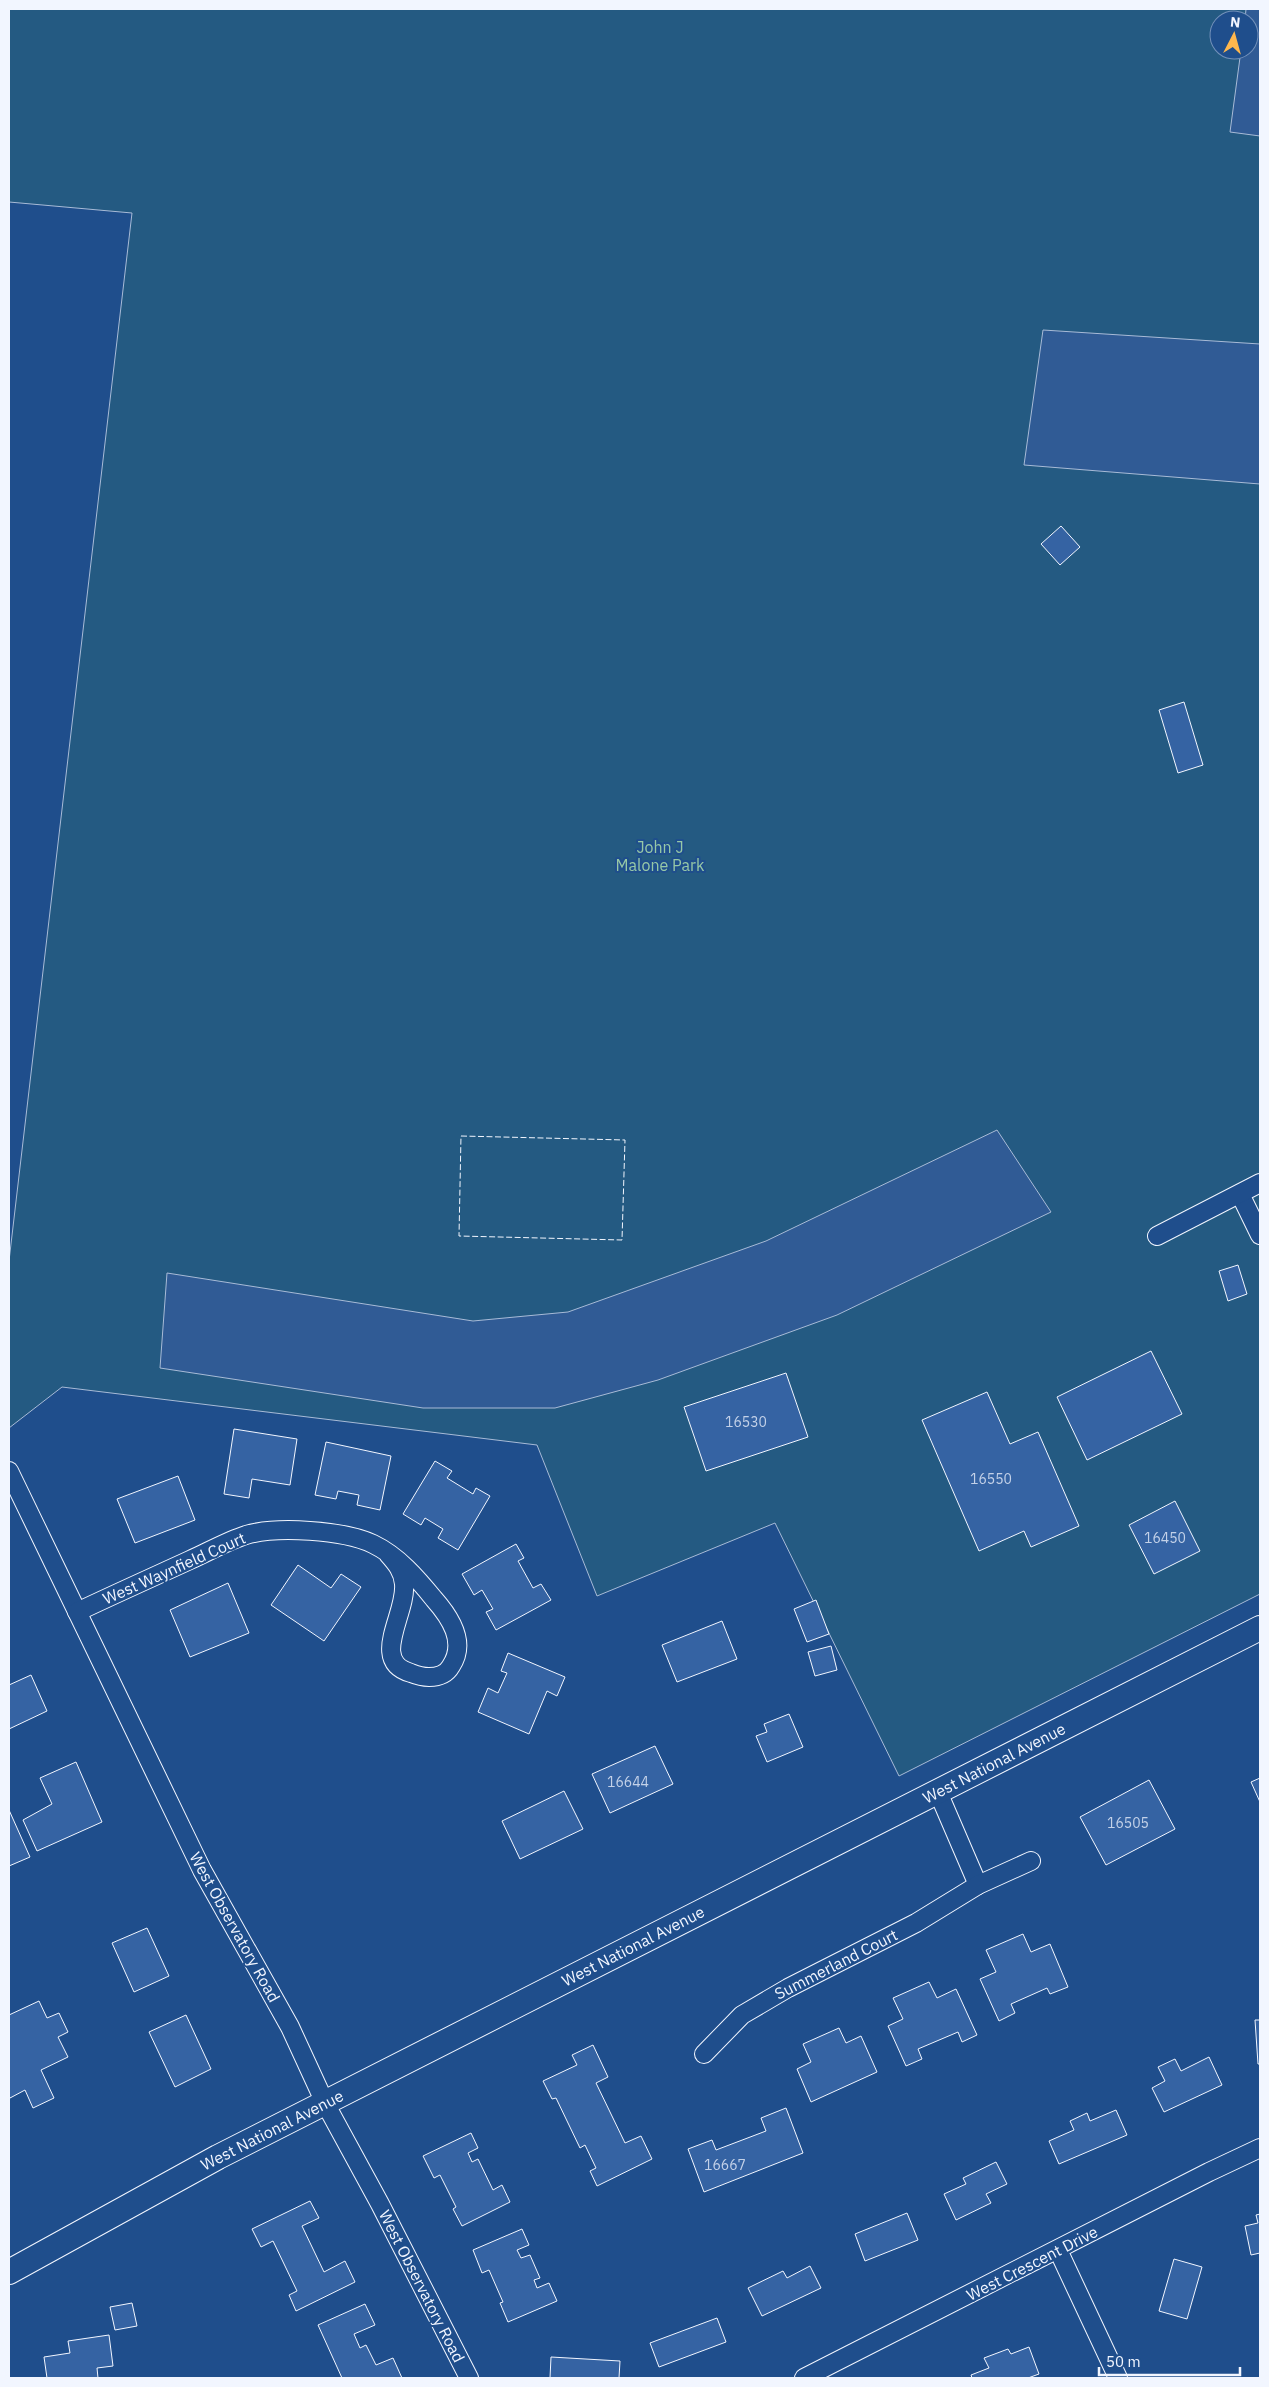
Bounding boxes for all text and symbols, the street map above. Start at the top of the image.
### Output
north arrow [1209,10,1259,60]
text: N [1229,13,1241,32]
park label: John J Malone Park [616,837,705,875]
house number: 16530 [725,1413,767,1431]
house number: 16550 [970,1470,1012,1488]
street label: West Waynfield Court [99,1527,249,1609]
house number: 16450 [1144,1529,1186,1547]
street label: West National Avenue [919,1718,1069,1808]
house number: 16644 [607,1773,649,1791]
house number: 16505 [1107,1814,1149,1832]
street label: West Observatory Road [185,1848,285,2006]
street label: West National Avenue [558,1901,708,1991]
street label: Summerland Court [771,1924,901,2004]
street label: West National Avenue [197,2085,347,2175]
house number: 16667 [704,2156,746,2174]
street label: West Observatory Road [375,2206,469,2366]
street label: West Crescent Drive [963,2221,1101,2305]
scale bar [1099,2344,1240,2376]
text: 50 m [1106,2352,1141,2371]

